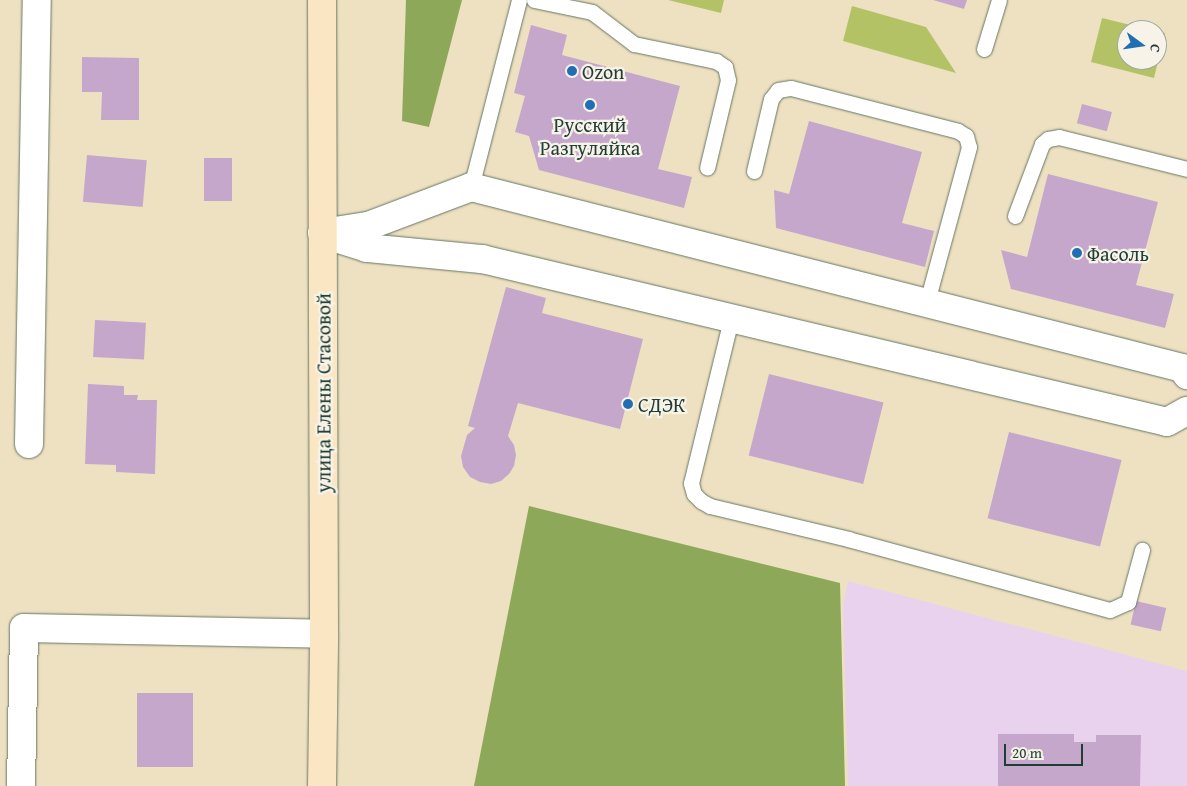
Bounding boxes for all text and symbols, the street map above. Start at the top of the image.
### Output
north arrow [1117,20,1167,70]
text: С [1145,42,1166,55]
place label: Ozon [582,59,624,83]
marker: Ozon [566,65,578,77]
marker: Русский Разгуляйка [584,99,596,111]
place label: Русский Разгуляйка [540,113,640,160]
place label: Фасоль [1087,241,1149,265]
marker: Фасоль [1071,247,1083,259]
street label: улица Елены Стасовой [311,293,335,493]
place label: СДЭК [638,392,685,416]
marker: СДЭК [622,398,634,410]
scale bar [1007,734,1086,766]
text: 20 m [1012,742,1042,763]

